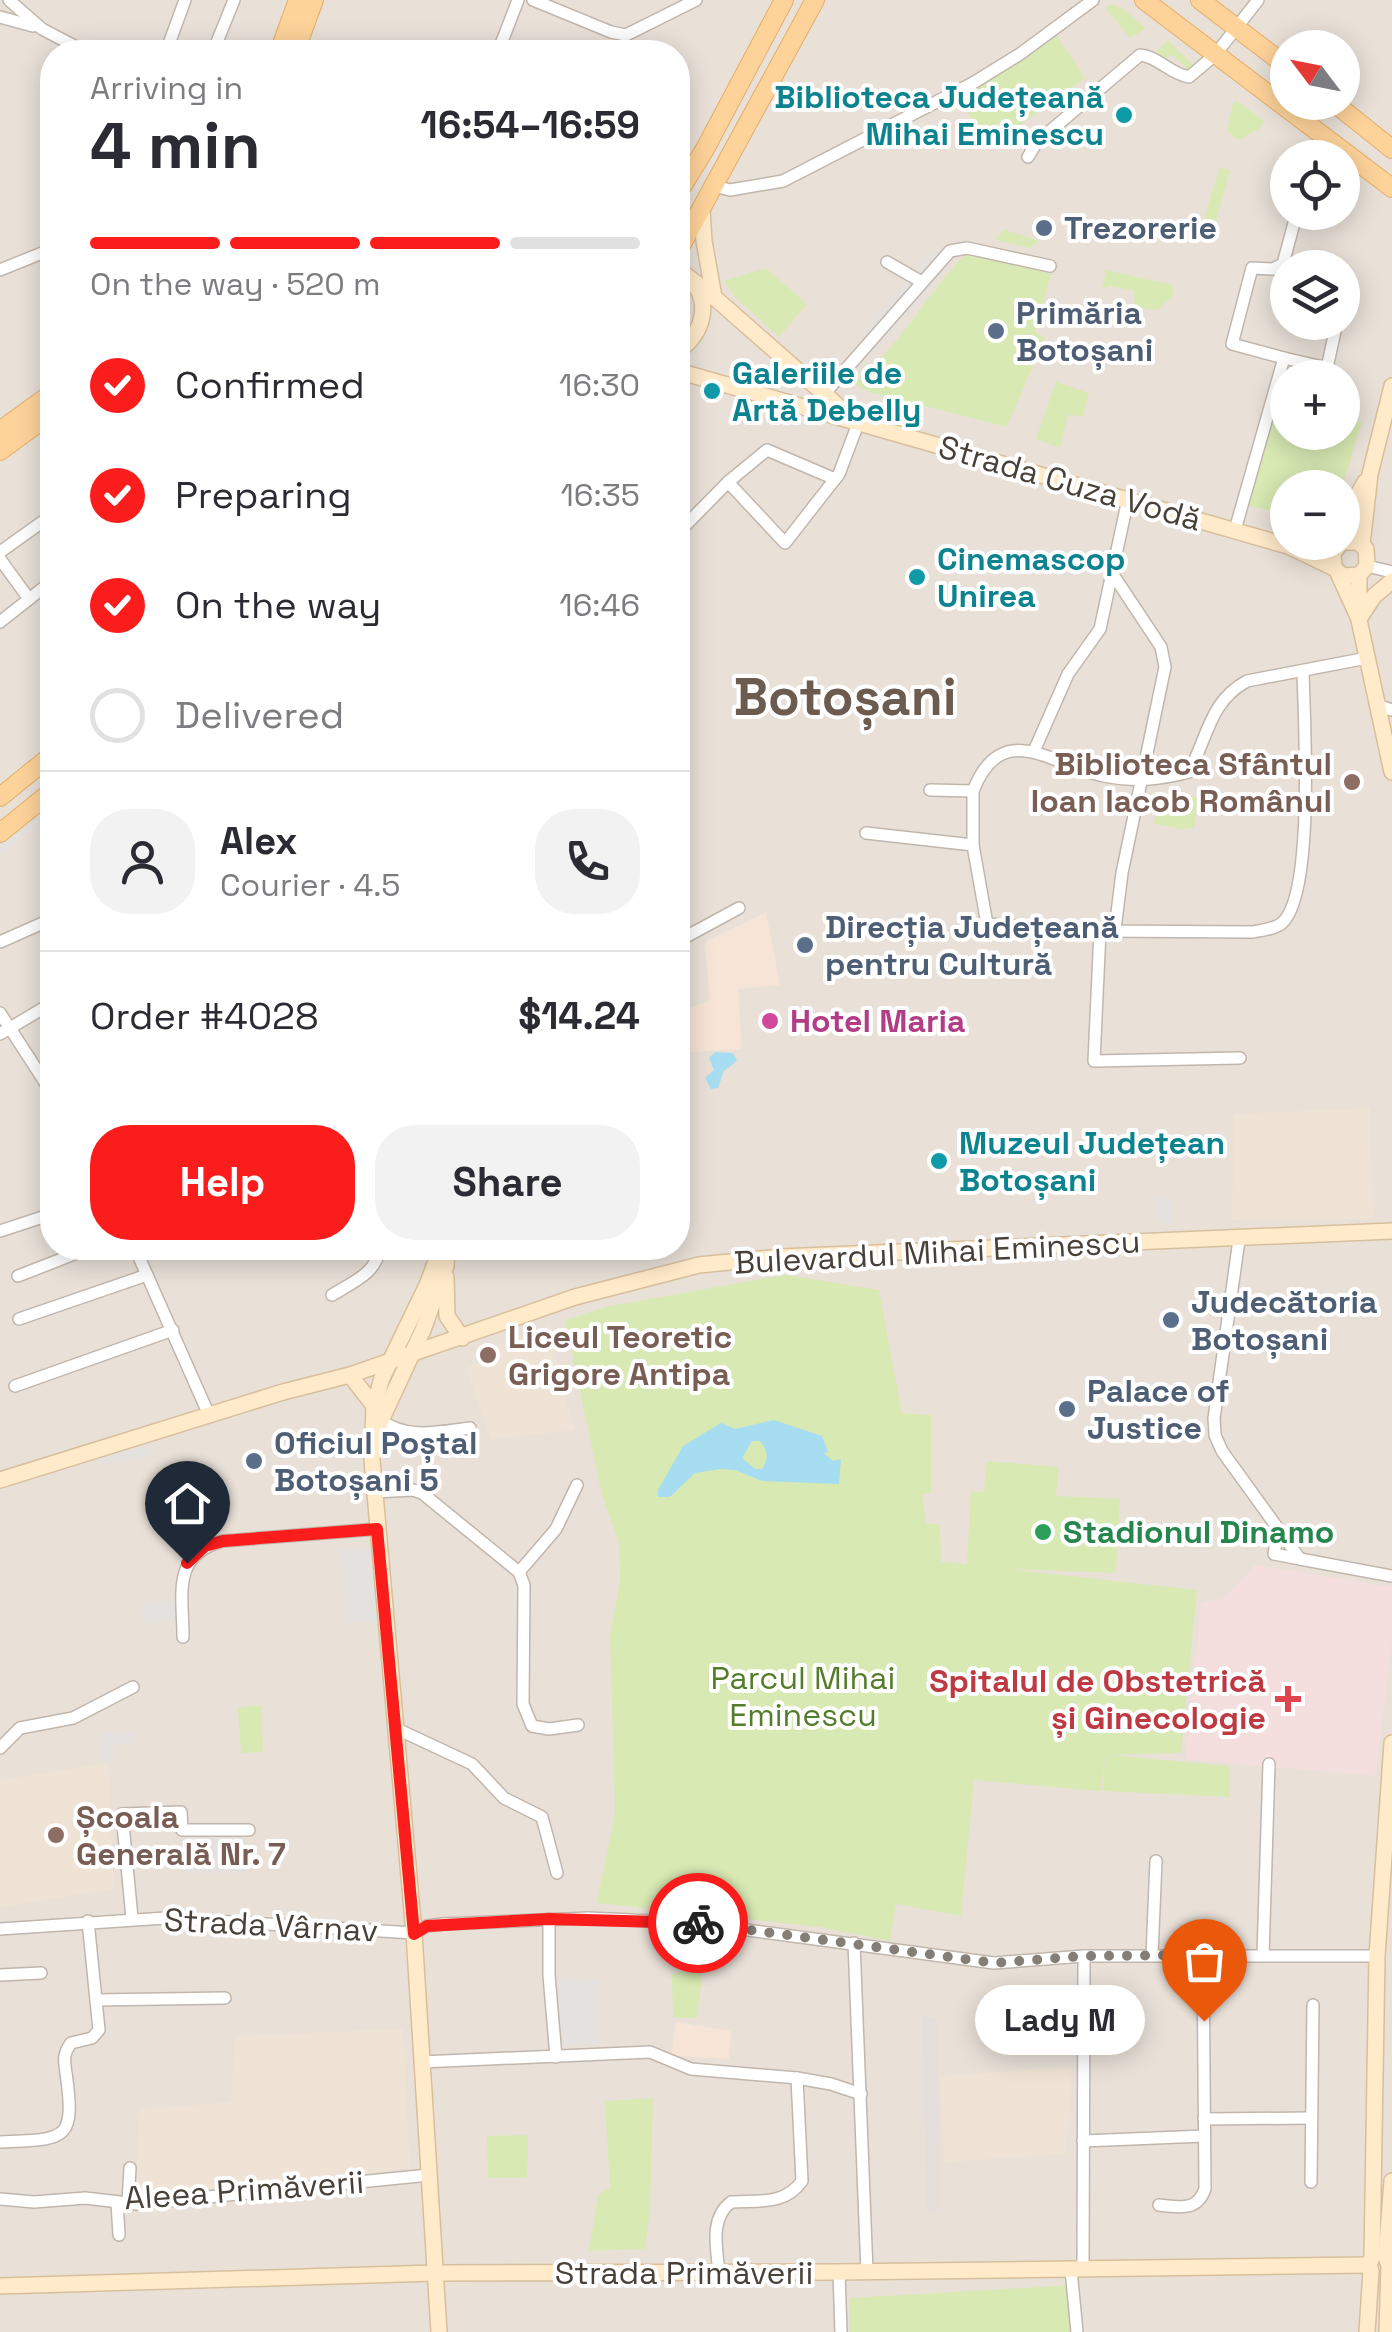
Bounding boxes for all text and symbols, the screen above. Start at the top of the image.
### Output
north arrow [1270,30,1360,120]
map controls [1270,30,1360,560]
text: Arriving in [90,68,243,108]
place label: Biblioteca Județeană Mihai Eminescu [774,77,1104,154]
text: 16:54–16:59 [421,101,640,149]
text: 4 min [90,104,261,187]
marker: Biblioteca Județeană Mihai Eminescu [1113,104,1135,126]
button: locate [1270,140,1360,230]
place label: Trezorerie [1064,208,1217,248]
marker: Trezorerie [1033,217,1055,239]
button: layers [1270,250,1360,340]
text: On the way · 520 m [90,264,381,304]
place label: Primăria Botoșani [1016,293,1153,370]
marker: Primăria Botoșani [985,320,1007,342]
place label: Galeriile de Artă Debelly [732,353,922,430]
icon: check [90,358,145,413]
button: + [1270,360,1360,450]
text: Confirmed [175,361,365,409]
text: 16:30 [559,365,640,405]
marker: Galeriile de Artă Debelly [701,380,723,402]
street label: Strada Cuza Vodă [934,426,1206,540]
icon: check [90,468,145,523]
button: − [1270,470,1360,560]
text: Preparing [175,471,352,519]
text: 16:35 [560,475,640,515]
place label: Cinemascop Unirea [937,539,1126,616]
marker: Cinemascop Unirea [906,566,928,588]
icon: check [90,578,145,633]
text: On the way [175,581,381,629]
text: 16:46 [559,585,640,625]
district label: Botoșani [733,664,957,731]
text: Delivered [175,691,344,739]
place label: Biblioteca Sfântul Ioan Iacob Românul [1031,744,1332,821]
marker: Biblioteca Sfântul Ioan Iacob Românul [1341,771,1363,793]
button: person [90,809,195,914]
button: phone [535,809,640,914]
text: Alex [220,817,297,865]
text: Courier · 4.5 [220,865,401,905]
place label: Direcția Județeană pentru Cultură [825,907,1119,984]
marker: Direcția Județeană pentru Cultură [794,934,816,956]
text: Order #4028 [90,992,319,1040]
text: $14.24 [518,992,640,1040]
place label: Hotel Maria [790,1001,966,1041]
marker: Hotel Maria [759,1010,781,1032]
place label: Muzeul Județean Botoșani [959,1123,1225,1200]
button: Help [90,1125,355,1240]
button: Share [375,1125,640,1240]
marker: Muzeul Județean Botoșani [928,1150,950,1172]
street label: Bulevardul Mihai Eminescu [733,1221,1141,1283]
place label: Judecătoria Botoșani [1191,1282,1377,1359]
marker: Judecătoria Botoșani [1160,1309,1182,1331]
place label: Liceul Teoretic Grigore Antipa [508,1317,732,1394]
marker: Liceul Teoretic Grigore Antipa [477,1344,499,1366]
place label: Palace of Justice [1087,1371,1230,1448]
marker: Palace of Justice [1056,1398,1078,1420]
place label: Oficiul Poștal Botoșani 5 [274,1423,477,1500]
marker: Oficiul Poștal Botoșani 5 [243,1450,265,1472]
pin [145,1461,230,1564]
icon: home [160,1476,215,1531]
place label: Stadionul Dinamo [1063,1512,1334,1552]
marker: Stadionul Dinamo [1032,1521,1054,1543]
park label: Parcul Mihai Eminescu [711,1658,895,1735]
place label: Spitalul de Obstetrică și Ginecologie [929,1661,1266,1738]
marker: Spitalul de Obstetrică și Ginecologie [1275,1686,1301,1712]
place label: Școala Generală Nr. 7 [76,1797,286,1874]
marker: Școala Generală Nr. 7 [45,1824,67,1846]
courier [648,1873,748,1973]
icon: bike [671,1896,726,1951]
street label: Strada Vârnav [163,1899,379,1951]
pin [1162,1919,1247,2022]
icon: bag [1177,1934,1232,1989]
callout: Lady M [974,1986,1144,2056]
text: Lady M [1004,2000,1116,2040]
street label: Aleea Primăverii [123,2162,365,2218]
street label: Strada Primăverii [555,2253,813,2293]

